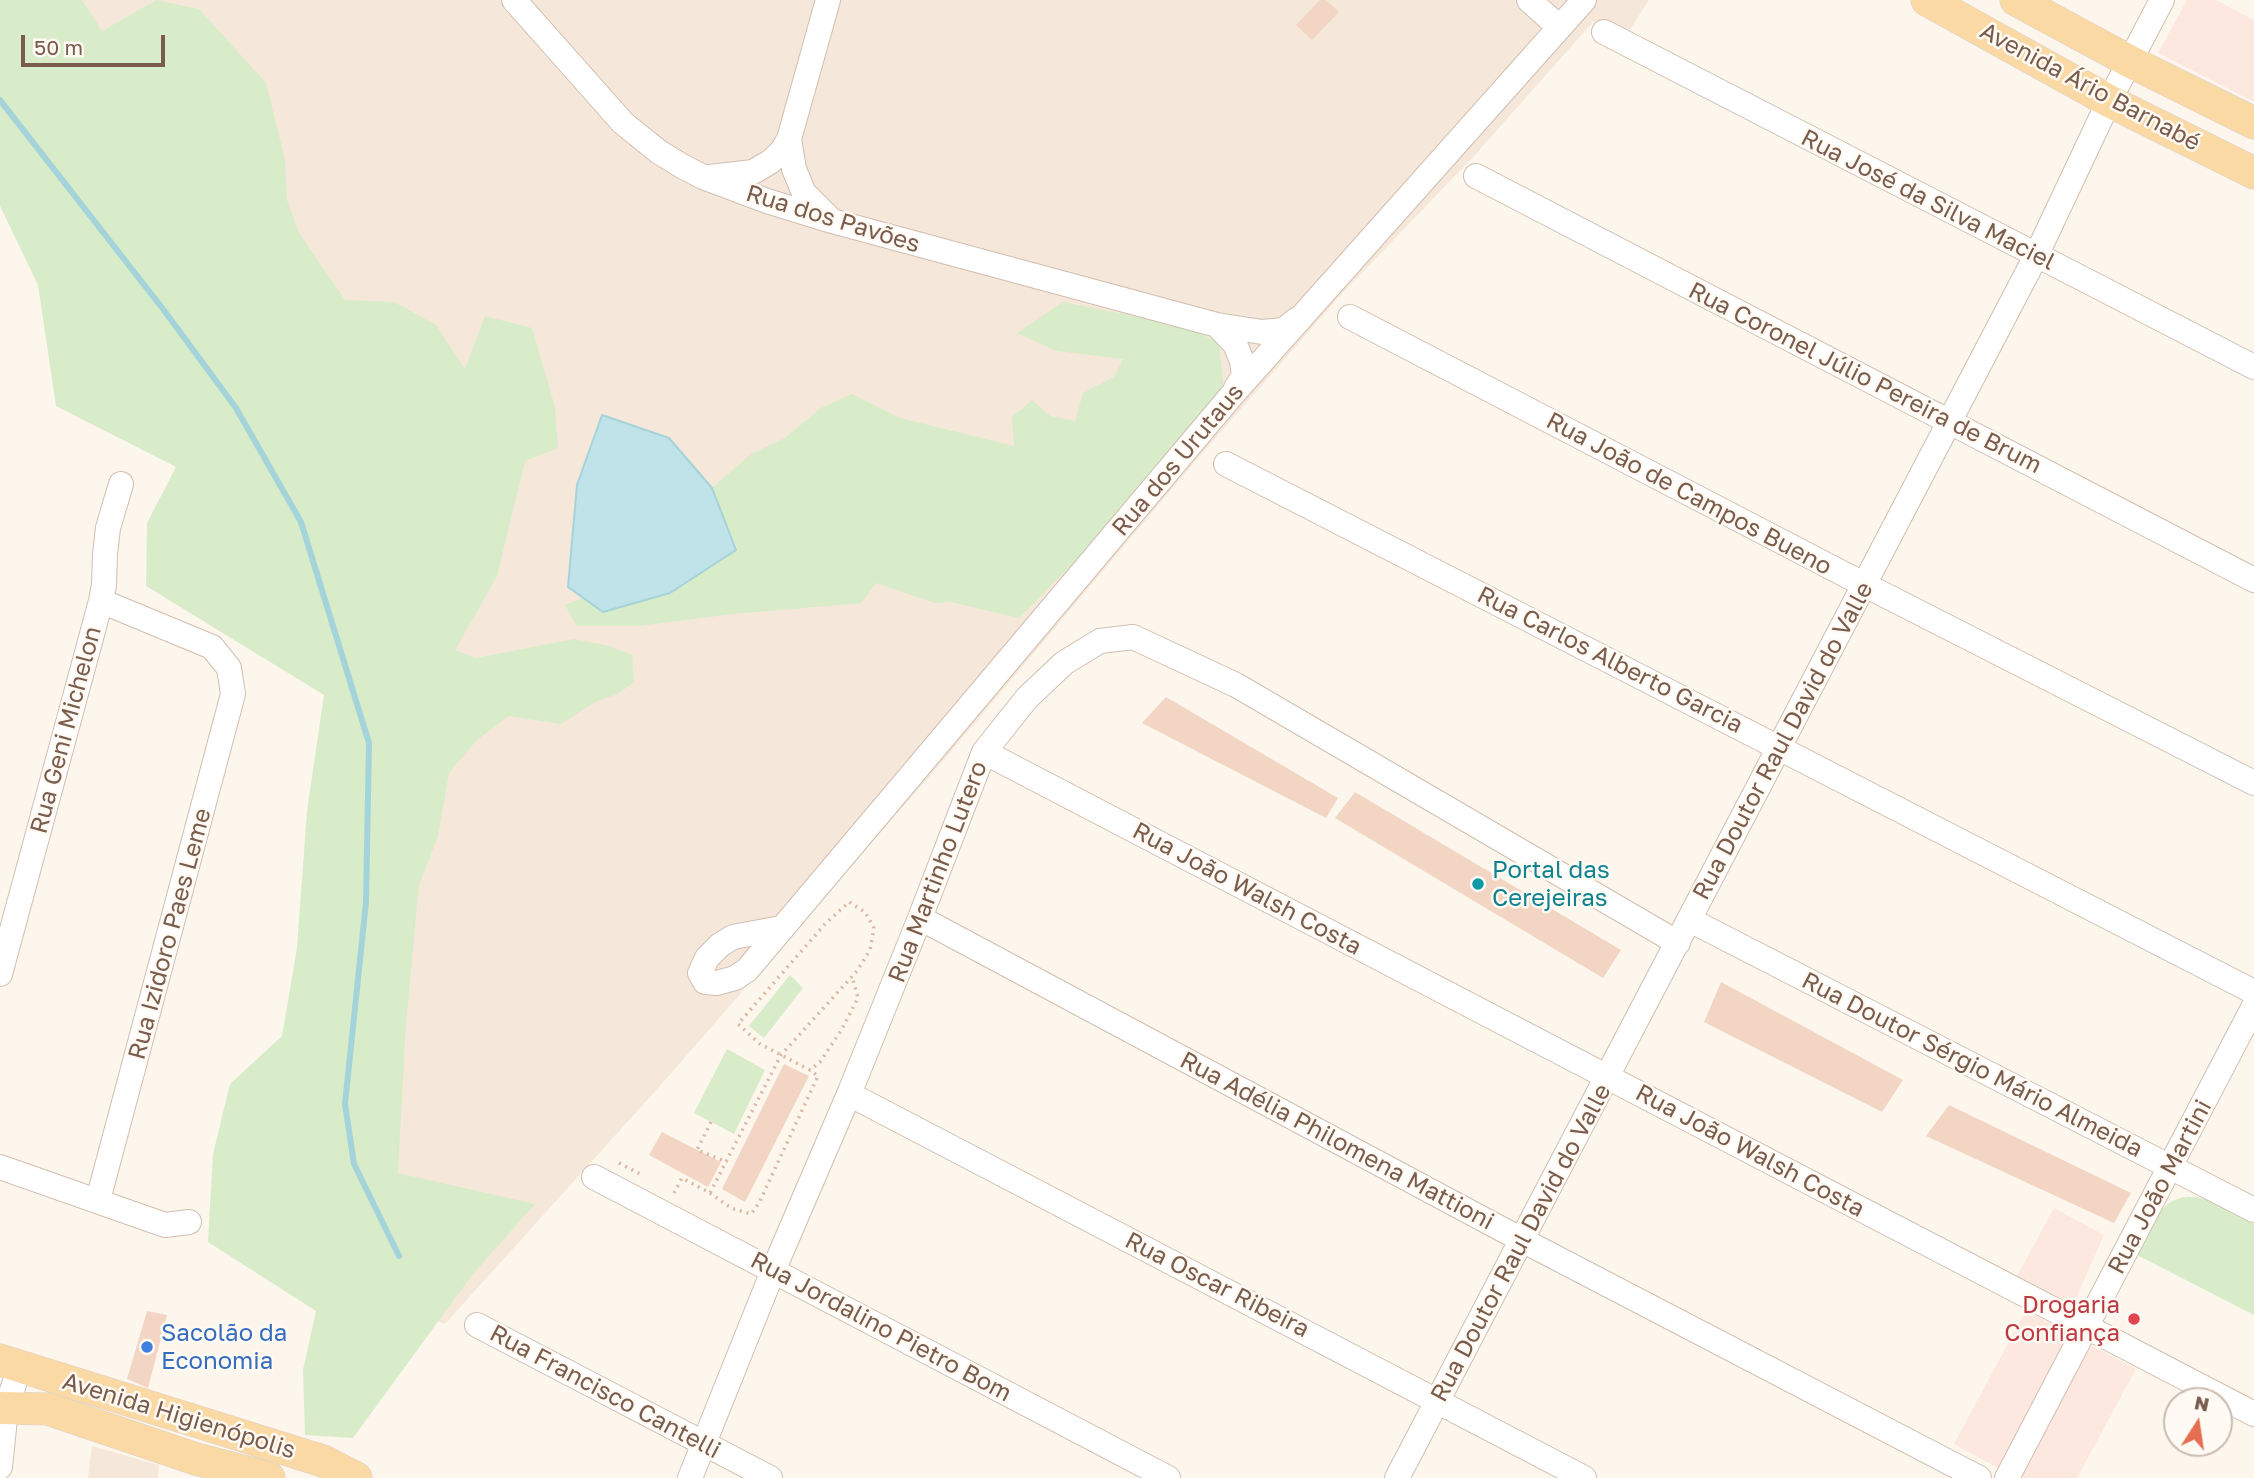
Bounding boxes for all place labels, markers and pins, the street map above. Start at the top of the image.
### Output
place label: Portal das Cerejeiras [1492,856,1610,912]
marker: Portal das Cerejeiras [1470,876,1486,892]
place label: Drogaria Confiança [2004,1291,2120,1347]
marker: Drogaria Confiança [2126,1311,2142,1327]
place label: Sacolão da Economia [161,1319,287,1375]
marker: Sacolão da Economia [139,1339,155,1355]

